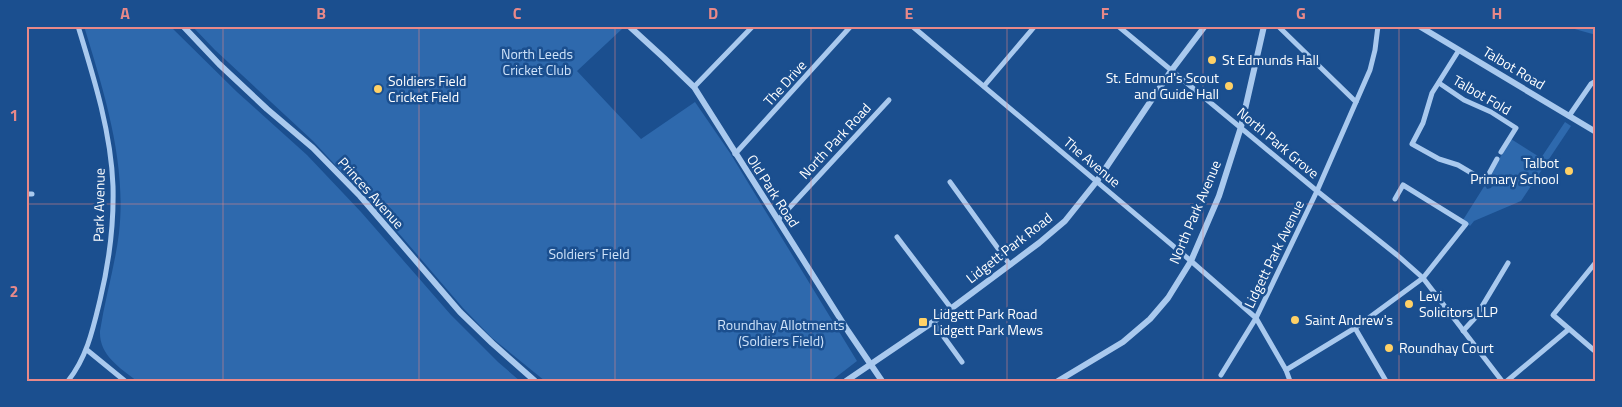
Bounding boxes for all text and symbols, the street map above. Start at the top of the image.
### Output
text: A [120,1,130,25]
text: B [316,1,326,25]
text: C [513,1,522,25]
text: D [708,1,718,25]
text: E [905,1,914,25]
text: F [1101,1,1110,25]
text: G [1296,1,1306,25]
text: H [1492,1,1502,25]
street label: Talbot Road [1479,41,1549,94]
park label: North Leeds Cricket Club [501,43,573,80]
place label: St Edmunds Hall [1222,49,1319,70]
marker: St Edmunds Hall [1206,54,1218,66]
street label: The Drive [758,55,811,110]
place label: St. Edmund's Scout and Guide Hall [1106,67,1219,104]
street label: Talbot Fold [1449,69,1515,120]
place label: Soldiers Field Cricket Field [388,70,466,107]
marker: St. Edmund's Scout and Guide Hall [1223,80,1235,92]
marker: Soldiers Field Cricket Field [372,83,384,95]
street label: North Park Road [794,98,876,183]
street label: North Park Grove [1233,102,1324,183]
text: 1 [10,103,18,127]
street label: The Avenue [1059,131,1125,192]
street label: Old Park Road [742,150,805,231]
street label: Princes Avenue [333,152,409,233]
place label: Talbot Primary School [1470,152,1559,189]
street label: North Park Avenue [1163,157,1226,267]
marker: Talbot Primary School [1563,165,1575,177]
street label: Park Avenue [87,168,110,242]
street label: Lidgett Park Avenue [1238,196,1309,311]
street label: Lidgett Park Road [961,207,1056,288]
park label: Soldiers' Field [548,243,630,264]
text: 2 [10,279,18,303]
place label: Levi Solicitors LLP [1419,285,1498,322]
marker: Levi Solicitors LLP [1403,298,1415,310]
place label: Lidgett Park Road Lidgett Park Mews [933,303,1043,340]
place label: Saint Andrew's [1305,309,1393,330]
park label: Roundhay Allotments (Soldiers Field) [717,314,845,351]
marker: Saint Andrew's [1289,314,1301,326]
marker: Lidgett Park Road Lidgett Park Mews [917,316,929,328]
place label: Roundhay Court [1399,337,1494,358]
marker: Roundhay Court [1383,342,1395,354]

